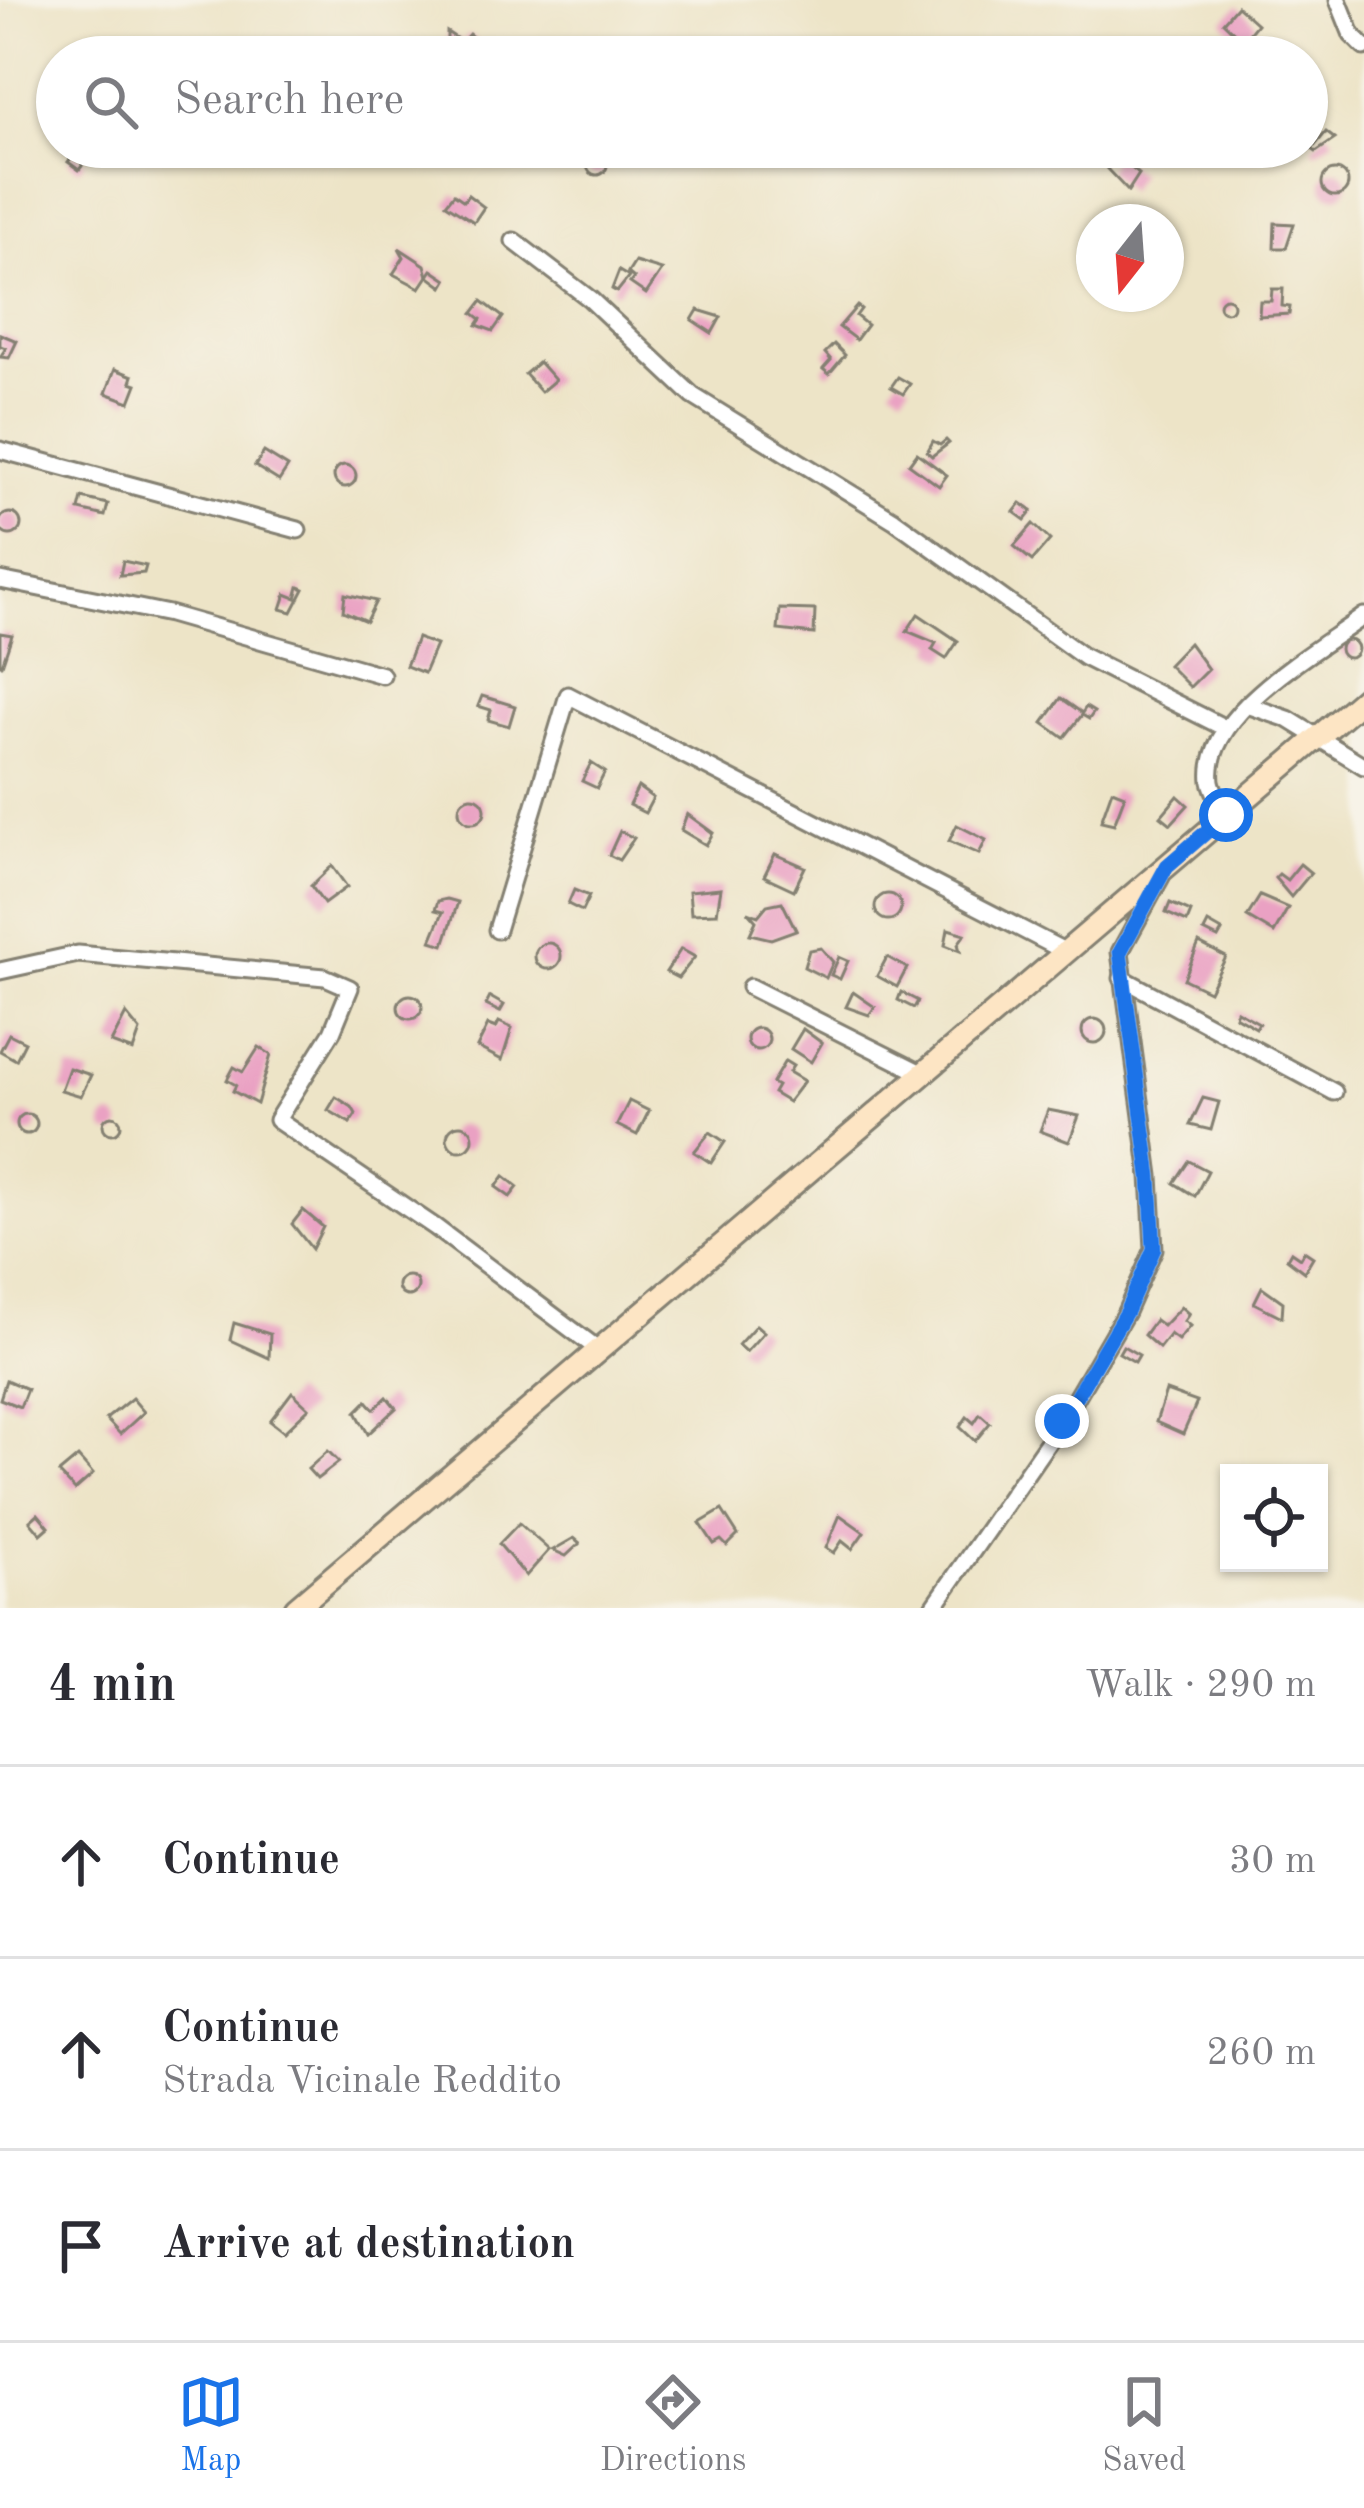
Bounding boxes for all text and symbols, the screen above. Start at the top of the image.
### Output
search box [36,36,1328,168]
icon: search [78,69,144,135]
text: Search here [174,79,404,124]
north arrow [1076,204,1184,312]
route start [1199,788,1253,842]
route end [1035,1394,1089,1448]
map controls [1220,1464,1328,1572]
button: locate [1220,1464,1328,1572]
text: 4 min [48,1661,176,1712]
text: Walk · 290 m [1085,1666,1316,1705]
icon: ahead [48,1829,114,1895]
text: Continue [162,1839,340,1884]
text: 30 m [1229,1842,1316,1881]
text: Continue [162,2007,340,2052]
icon: ahead [48,2021,114,2087]
text: 260 m [1206,2034,1316,2073]
text: Strada Vicinale Reddito [162,2062,562,2101]
icon: arrive [48,2213,114,2279]
text: Arrive at destination [162,2223,575,2268]
tab: Map [178,2369,244,2482]
tab: Directions [600,2369,746,2482]
tab: Saved [1102,2369,1186,2482]

